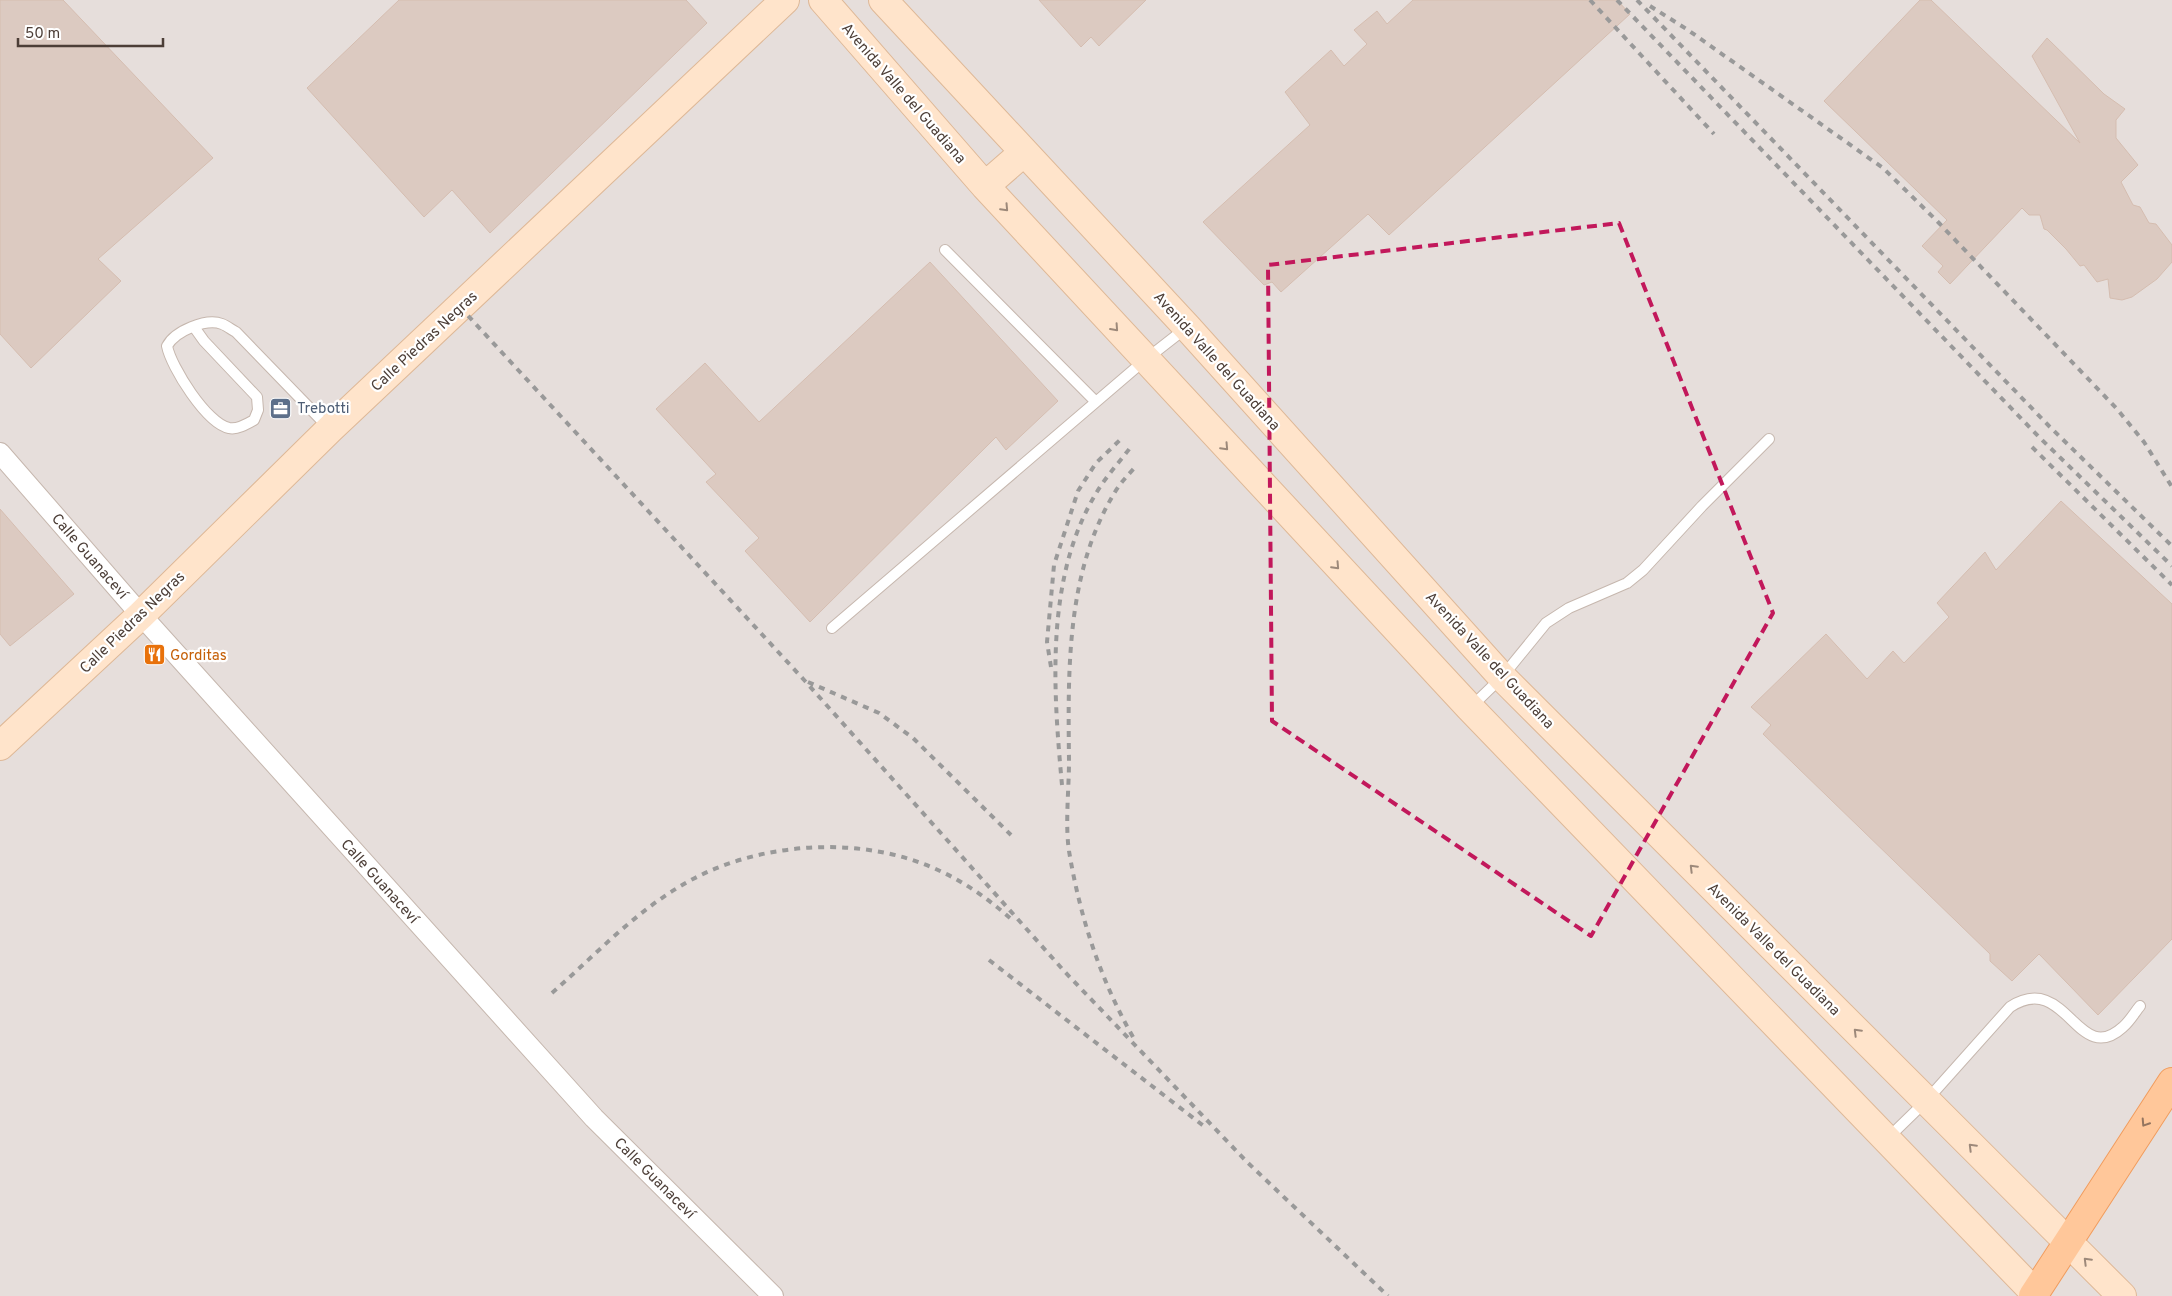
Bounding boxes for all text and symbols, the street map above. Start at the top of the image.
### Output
scale bar [18,15,162,47]
street label: Avenida Valle del Guadiana [836,20,969,168]
text: 50 m [25,25,60,44]
one-way arrow [999,202,1008,211]
street label: Calle Piedras Negras [368,288,482,396]
street label: Avenida Valle del Guadiana [1148,289,1283,435]
one-way arrow [1109,322,1118,331]
office icon: Trebotti [269,396,293,420]
place label: Trebotti [297,400,349,419]
one-way arrow [1219,441,1228,450]
street label: Calle Guanaceví [46,510,132,605]
one-way arrow [1330,560,1339,569]
street label: Calle Piedras Negras [76,568,190,678]
street label: Avenida Valle del Guadiana [1420,589,1557,734]
restaurant icon: Gorditas [142,643,166,667]
place label: Gorditas [170,647,227,666]
street label: Calle Guanaceví [336,836,423,929]
one-way arrow [1690,865,1699,874]
street label: Avenida Valle del Guadiana [1702,880,1843,1021]
one-way arrow [1854,1029,1863,1038]
one-way arrow [2142,1117,2152,1126]
street label: Calle Guanaceví [609,1134,700,1225]
one-way arrow [1969,1144,1978,1153]
one-way arrow [2084,1258,2093,1267]

